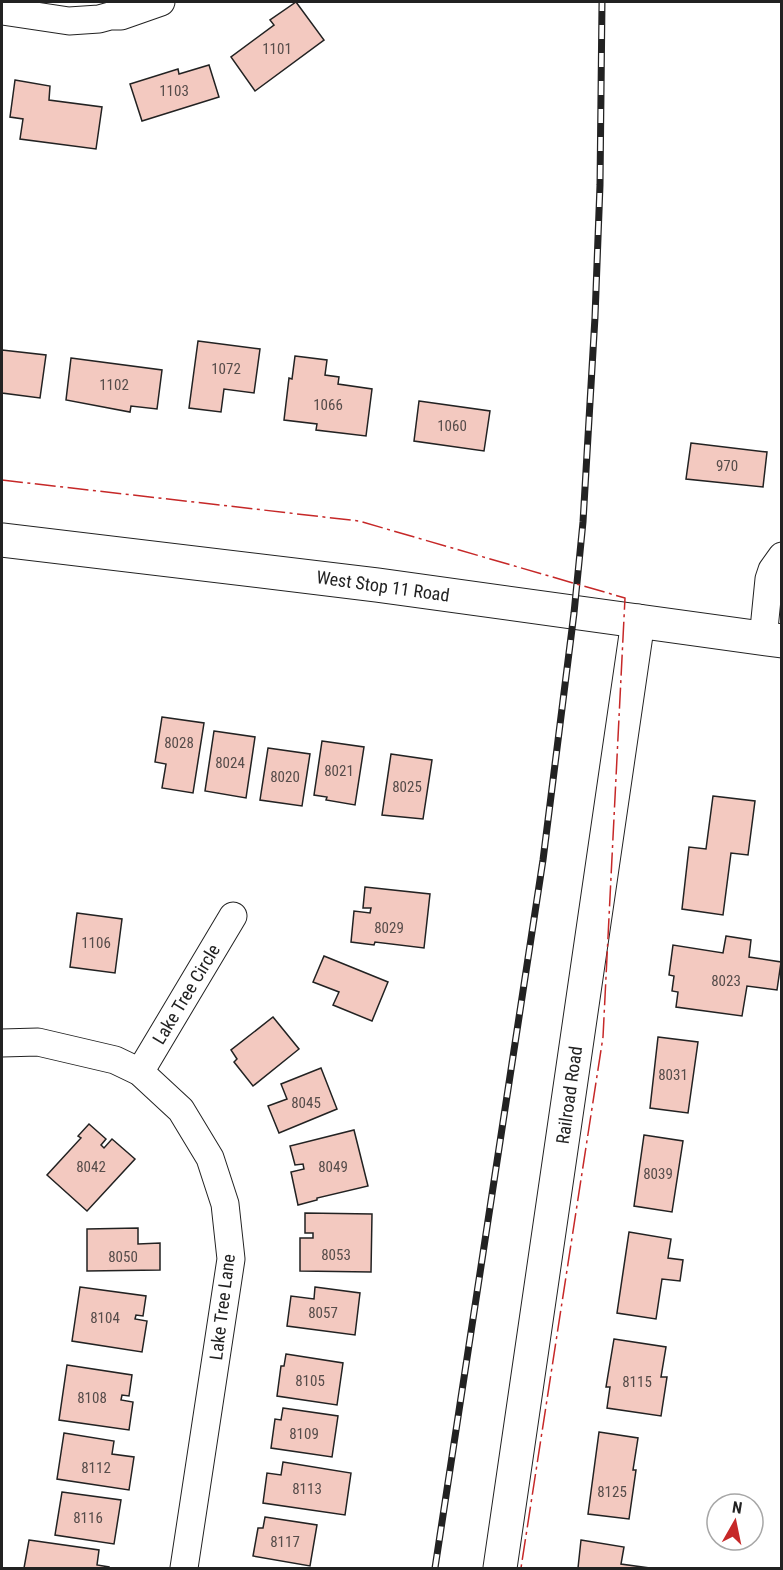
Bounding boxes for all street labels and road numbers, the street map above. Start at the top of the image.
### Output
street label: West Stop 11 Road [315,566,451,606]
street label: Lake Tree Circle [148,940,224,1048]
street label: Railroad Road [552,1045,586,1145]
street label: Lake Tree Lane [205,1253,239,1361]

